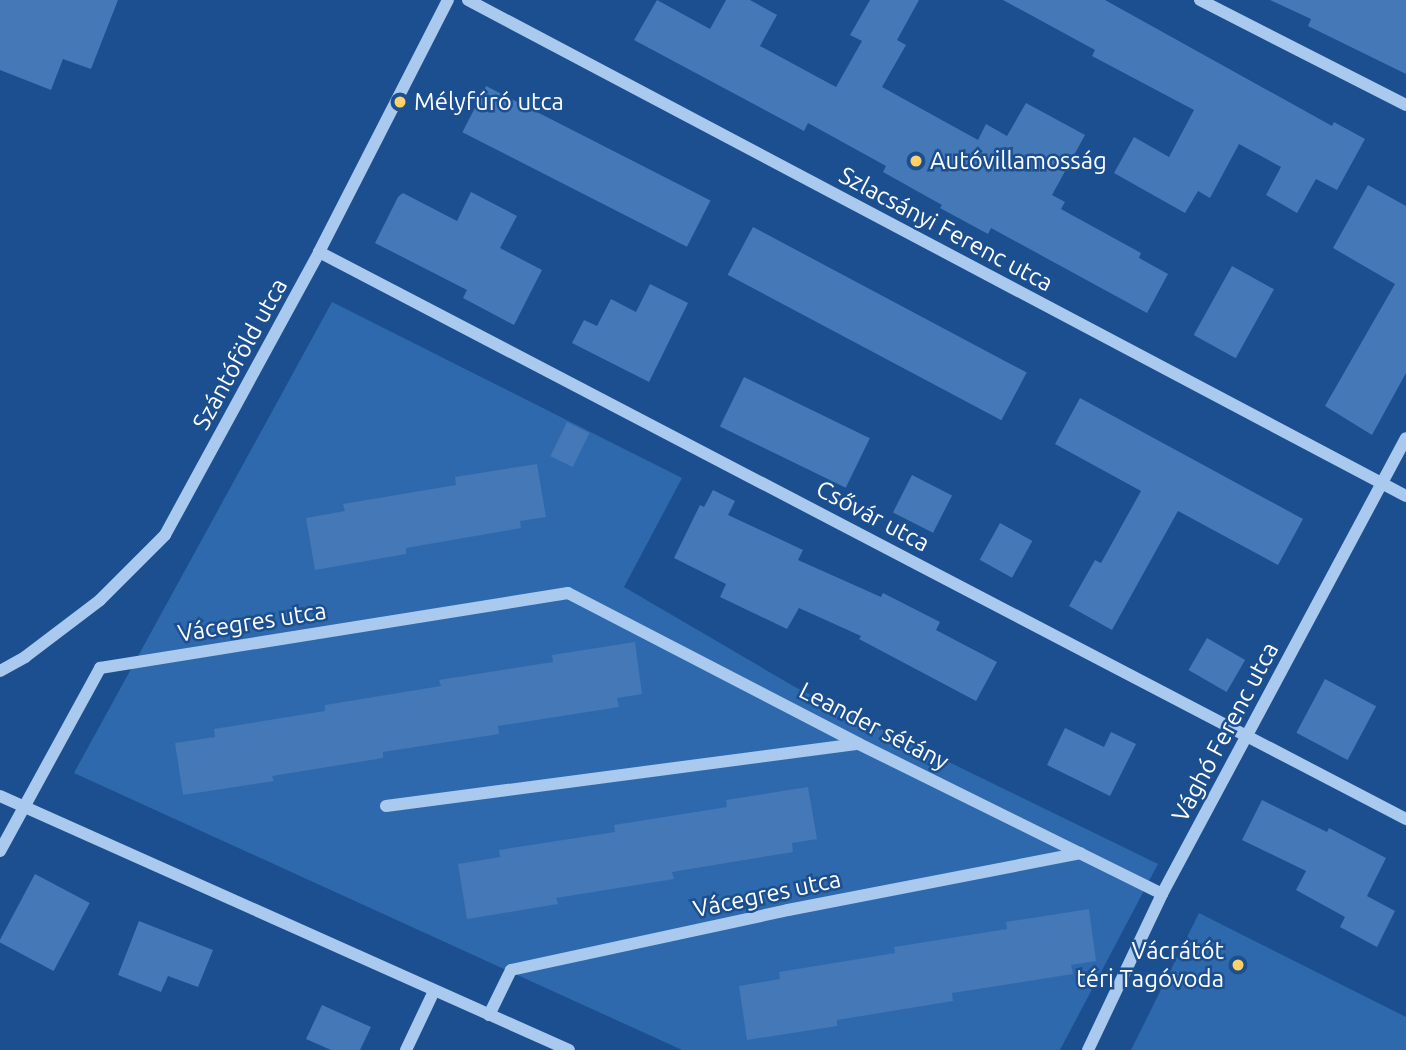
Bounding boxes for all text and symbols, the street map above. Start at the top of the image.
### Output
place label: Mélyfúró utca [414,88,564,116]
marker: Mélyfúró utca [392,94,408,110]
place label: Autóvillamosság [930,147,1107,175]
marker: Autóvillamosság [908,153,924,169]
street label: Szlacsányi Ferenc utca [834,161,1058,297]
street label: Szántóföld utca [187,273,293,435]
street label: Csővár utca [811,474,935,558]
street label: Vácegres utca [176,596,328,648]
street label: Vághó Ferenc utca [1166,637,1284,827]
street label: Leander sétány [794,676,954,776]
street label: Vácegres utca [691,864,843,924]
place label: Vácrátót téri Tagóvoda [1076,937,1224,993]
marker: Vácrátót téri Tagóvoda [1230,957,1246,973]

